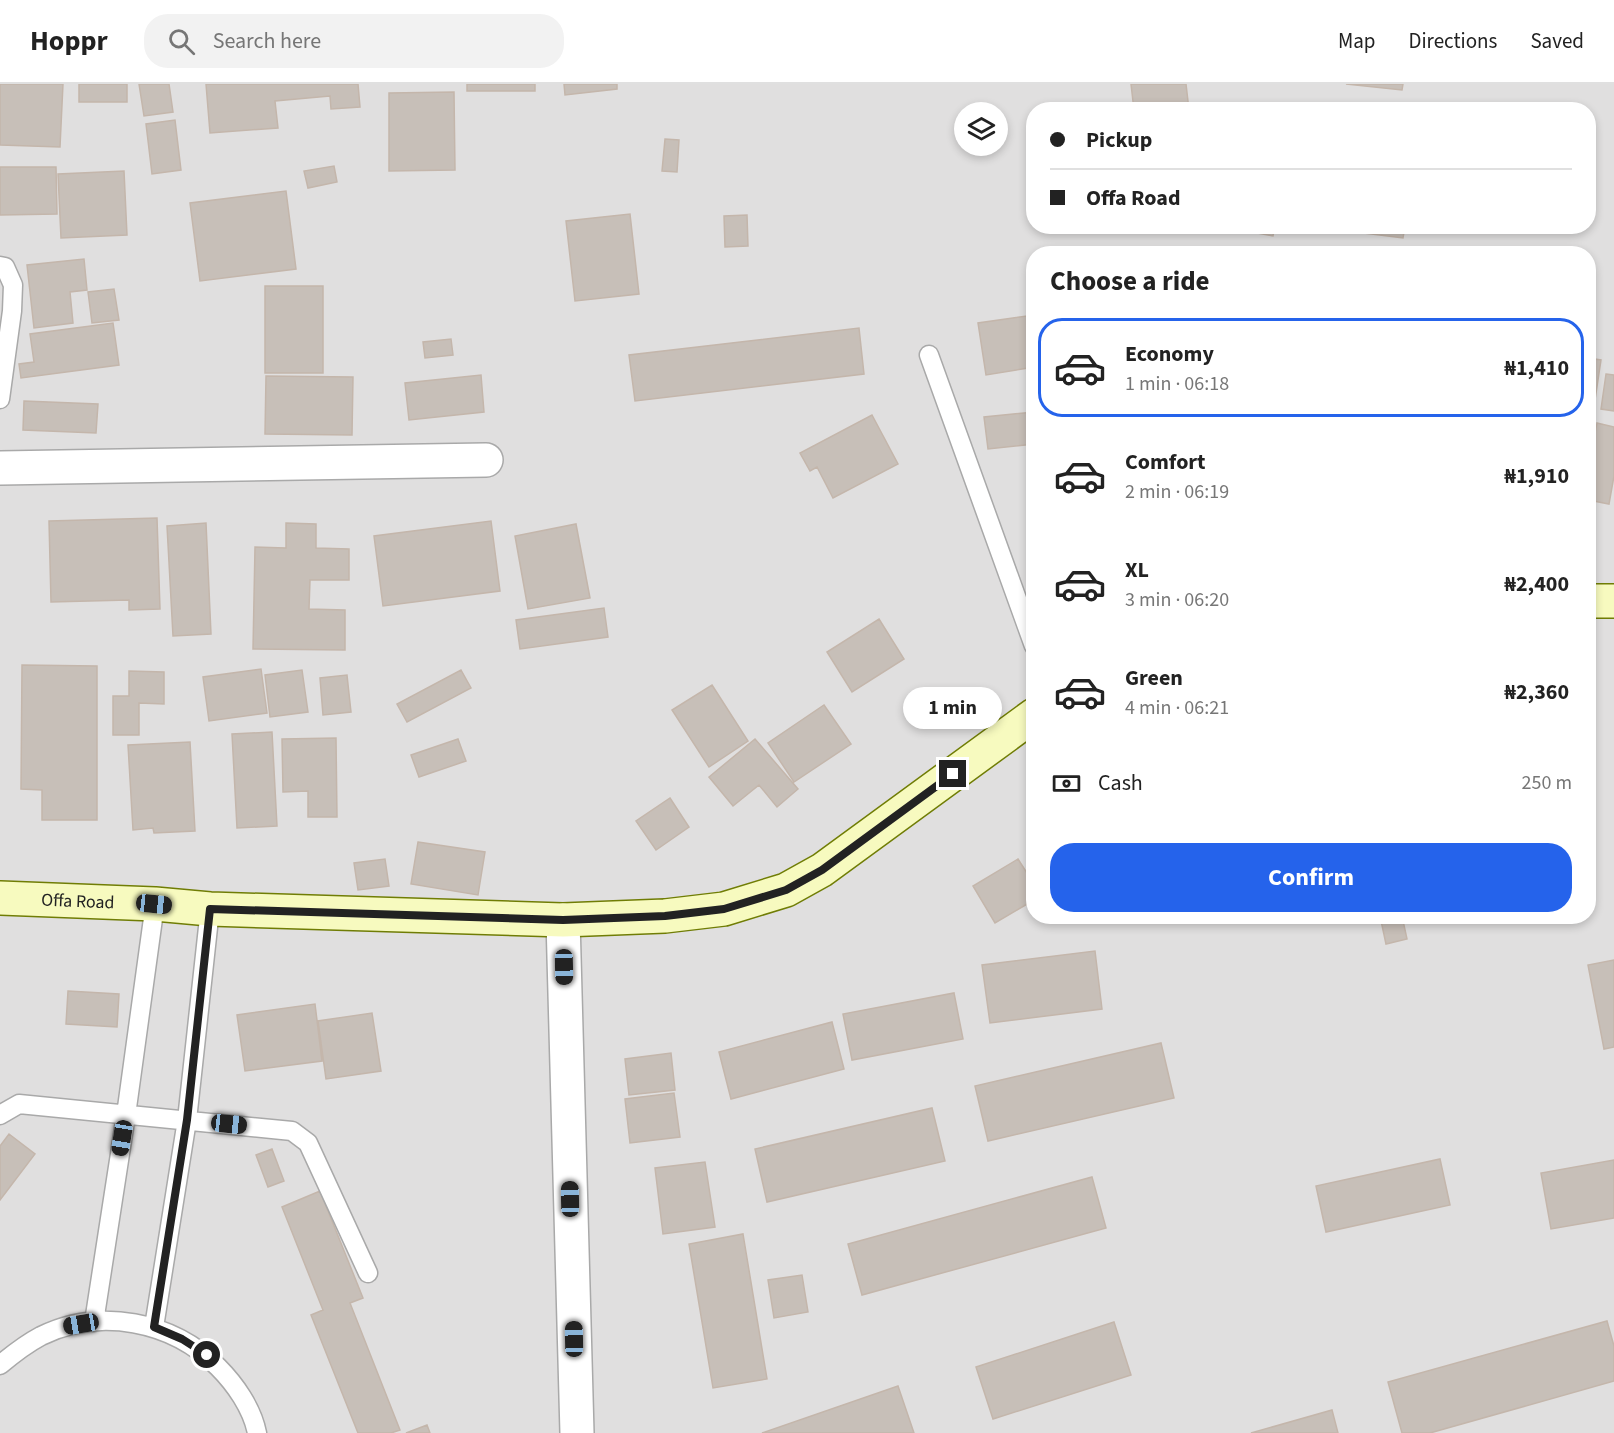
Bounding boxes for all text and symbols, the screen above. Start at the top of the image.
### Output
search box [144,14,564,68]
text: Hoppr [30,21,108,61]
icon: search [165,25,198,58]
text: Search here [213,25,321,57]
text: Map [1338,26,1376,56]
text: Directions [1409,26,1497,56]
text: Saved [1530,26,1584,56]
map controls [954,102,1008,156]
button: layers [954,102,1008,156]
text: Pickup [1086,124,1152,156]
text: Offa Road [1086,182,1181,214]
text: Choose a ride [1050,262,1210,301]
text: Economy [1125,338,1214,370]
icon: car [1053,341,1107,395]
text: ₦1,410 [1504,352,1569,384]
text: 1 min · 06:18 [1125,370,1229,398]
text: Comfort [1125,446,1206,478]
icon: car [1053,449,1107,503]
text: ₦1,910 [1504,460,1569,492]
text: 2 min · 06:19 [1125,478,1229,506]
text: XL [1125,554,1149,586]
icon: car [1053,557,1107,611]
text: ₦2,400 [1504,568,1569,600]
text: 3 min · 06:20 [1125,586,1229,614]
text: Green [1125,662,1183,694]
icon: car [1053,665,1107,719]
text: ₦2,360 [1504,676,1569,708]
callout: 1 min [904,687,1002,729]
text: 1 min [928,694,977,722]
text: 4 min · 06:21 [1125,694,1229,722]
route end [939,760,966,787]
icon: cash [1050,767,1083,800]
text: Cash [1098,767,1143,799]
text: 250 m [1522,769,1572,797]
button: Confirm [1050,843,1572,912]
street label: Offa Road [41,888,115,915]
car [135,893,173,915]
car [555,949,573,985]
car [210,1113,248,1135]
car [110,1119,134,1157]
car [561,1181,579,1217]
car [62,1312,100,1336]
car [565,1321,583,1357]
route start [193,1341,220,1368]

